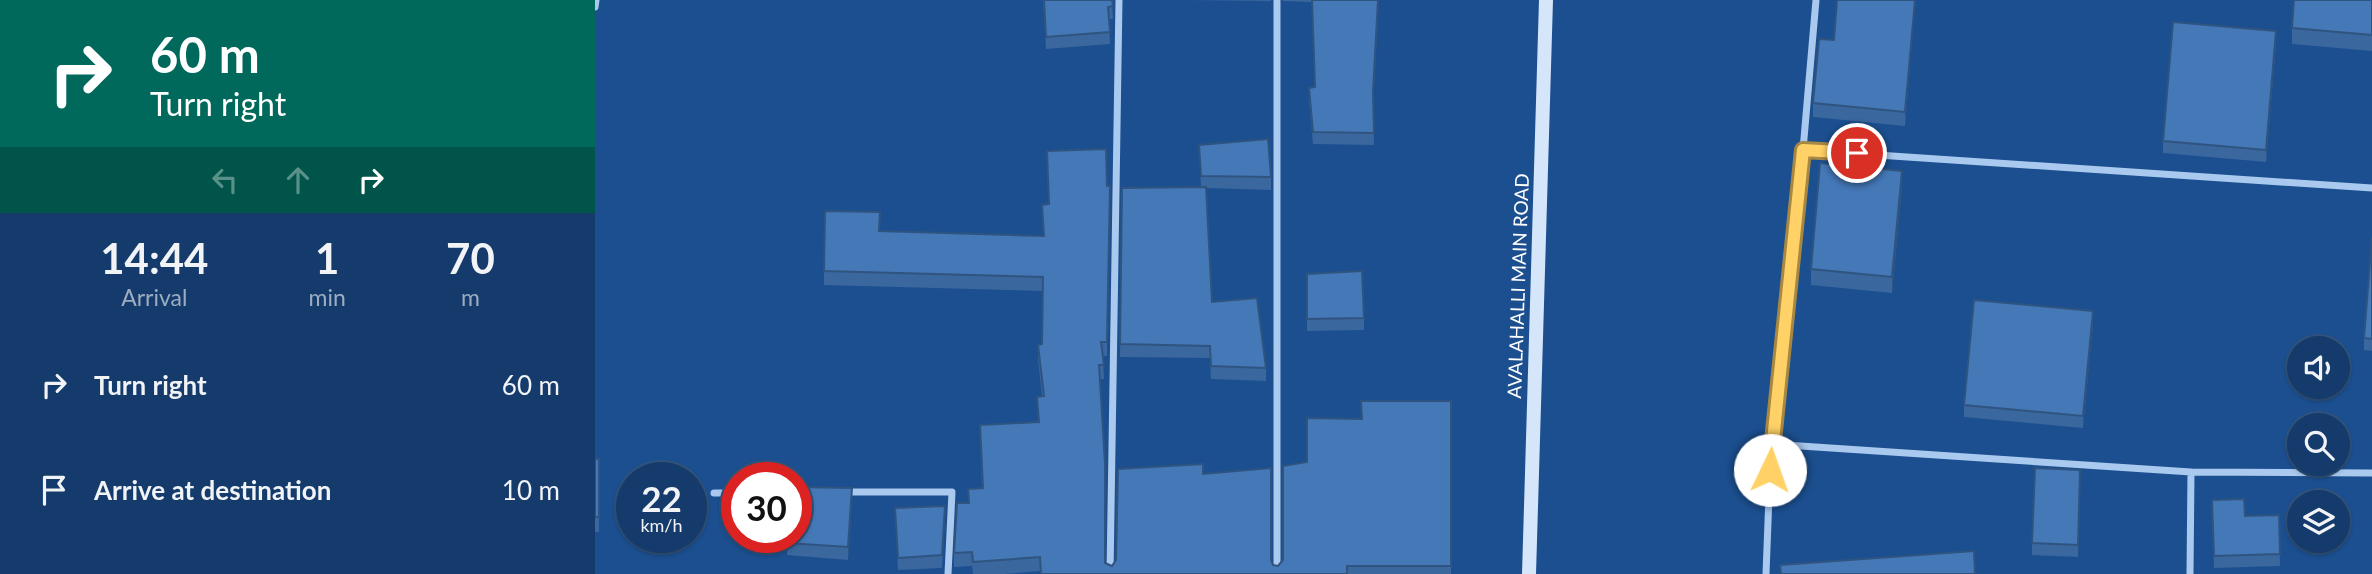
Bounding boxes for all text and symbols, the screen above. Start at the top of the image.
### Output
text: 60 m [150,25,260,83]
icon: right [35,28,126,119]
text: Turn right [150,84,286,123]
pin [1827,123,1887,183]
icon: arrive [1838,134,1876,172]
icon: left [206,161,244,199]
icon: ahead [279,161,317,199]
icon: right [352,161,390,199]
street label: AVALAHALLI MAIN ROAD [1502,173,1533,399]
text: 14:44 [100,233,208,283]
text: 1 [315,233,339,283]
text: 70 [446,233,495,283]
text: Arrival [121,283,187,311]
text: min [309,283,346,311]
text: m [461,283,480,311]
map controls [2287,336,2350,553]
button: sound [2287,336,2350,399]
icon: right [35,366,73,404]
text: Turn right [94,369,207,401]
text: 60 m [502,369,560,401]
button: search [2287,413,2350,476]
position arrow [1733,433,1807,507]
speed limit sign: 30 [721,462,812,553]
icon: arrive [35,471,73,509]
text: Arrive at destination [94,474,331,506]
text: 10 m [502,474,560,506]
text: 22 [641,477,682,519]
button: layers [2287,490,2350,553]
text: km/h [640,514,683,536]

